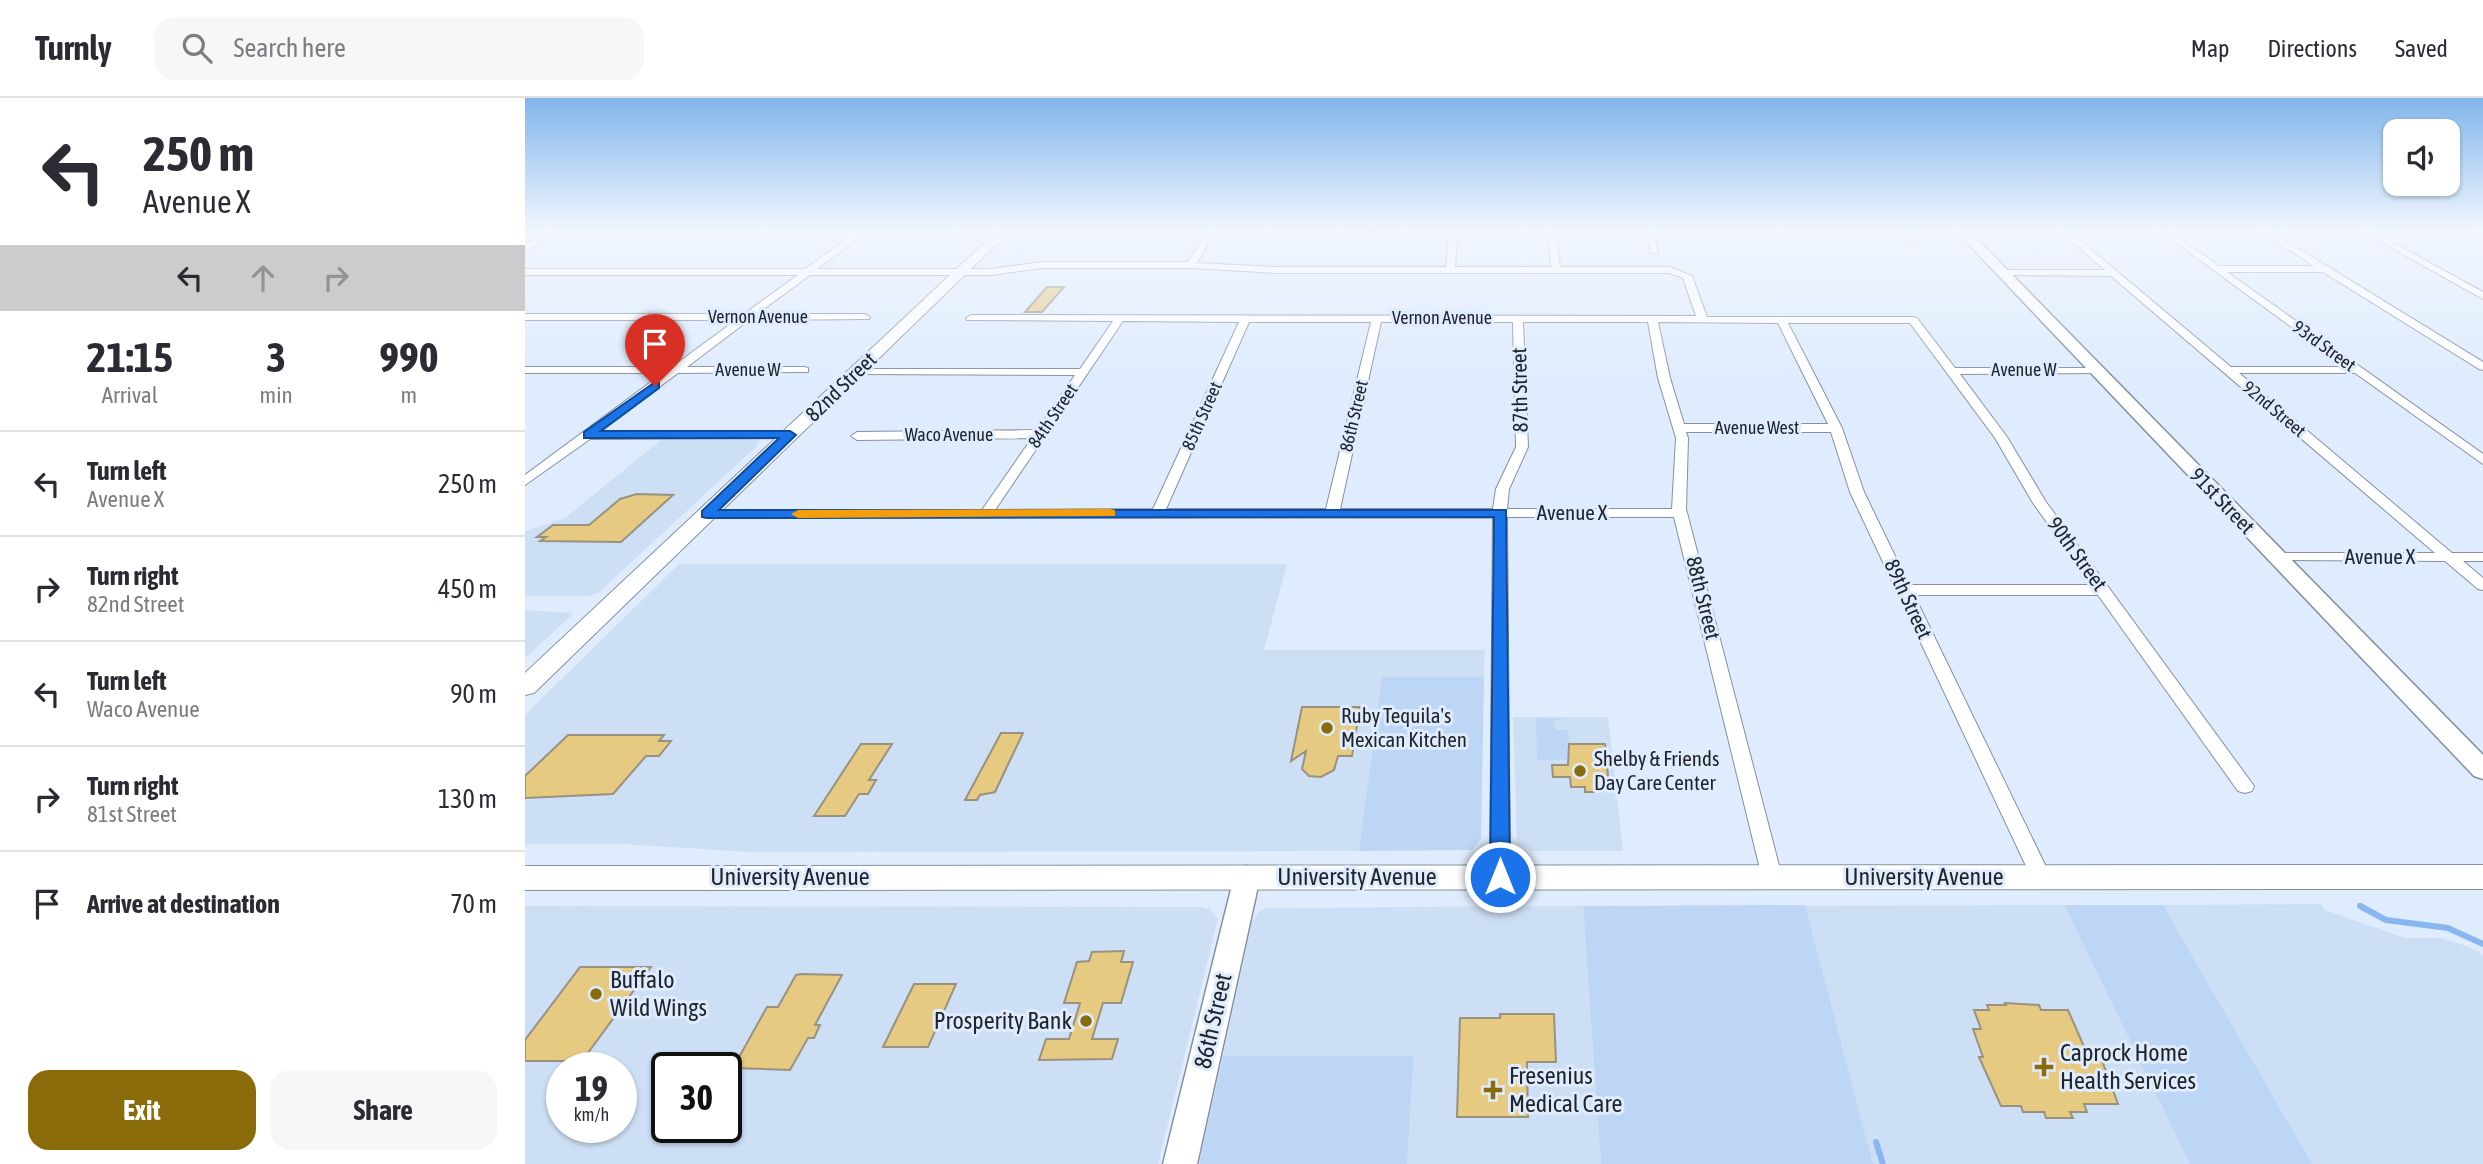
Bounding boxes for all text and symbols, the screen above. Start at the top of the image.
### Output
search box [154,17,644,80]
text: Turnly [35,29,112,67]
icon: search [178,29,216,67]
text: Search here [234,33,346,63]
text: Map [2191,35,2229,62]
text: Directions [2267,35,2357,62]
text: Saved [2395,35,2448,62]
map controls [2383,119,2460,196]
button: sound [2383,119,2460,196]
text: 250 m [143,125,254,181]
icon: left [28,126,119,217]
text: Avenue X [143,183,250,220]
icon: left [171,259,209,297]
icon: ahead [244,259,282,297]
icon: right [317,259,355,297]
street label: Vernon Avenue [708,306,808,327]
street label: Vernon Avenue [1392,307,1492,328]
pin [625,314,685,386]
street label: 93rd Street [2289,316,2360,375]
icon: arrive [636,325,674,363]
text: 21:15 [87,333,173,381]
text: 3 [266,333,286,381]
text: 990 [379,333,438,381]
street label: 82nd Street [800,347,881,426]
street label: 87th Street [1506,347,1532,433]
street label: Avenue W [715,359,781,380]
street label: Avenue W [1991,359,2057,380]
street label: 92nd Street [2238,376,2310,441]
street label: 85th Street [1177,378,1226,453]
street label: 86th Street [1335,378,1372,454]
street label: 84th Street [1024,380,1082,452]
text: Arrival [102,382,158,408]
text: min [260,382,293,408]
text: m [401,382,417,408]
street label: Avenue West [1715,417,1799,438]
street label: Waco Avenue [905,424,993,445]
text: Turn left [87,456,167,486]
street label: 91st Street [2186,462,2260,538]
icon: left [28,465,66,503]
text: 250 m [438,469,497,499]
text: Avenue X [87,486,164,512]
street label: Avenue X [1537,500,1608,524]
street label: 90th Street [2043,512,2112,595]
street label: Avenue X [2345,544,2416,568]
street label: 88th Street [1682,554,1726,642]
street label: 89th Street [1880,555,1938,642]
text: Turn right [87,561,178,591]
icon: right [28,570,66,608]
text: 450 m [438,574,497,604]
text: 82nd Street [87,591,184,617]
text: Turn left [87,666,167,696]
icon: left [28,675,66,713]
text: 90 m [450,679,497,709]
text: Waco Avenue [87,696,200,722]
place label: Ruby Tequila's Mexican Kitchen [1341,703,1467,751]
marker: Ruby Tequila's Mexican Kitchen [1319,720,1335,736]
place label: Shelby & Friends Day Care Center [1594,746,1719,794]
marker: Shelby & Friends Day Care Center [1572,763,1588,779]
text: Turn right [87,771,178,801]
icon: right [28,780,66,818]
text: 130 m [438,784,497,814]
text: 81st Street [87,801,177,827]
position arrow [1463,840,1537,914]
street label: University Avenue [710,863,870,890]
street label: University Avenue [1277,863,1437,890]
street label: University Avenue [1844,863,2004,890]
icon: arrive [28,885,66,923]
text: Arrive at destination [87,889,280,919]
text: 70 m [450,889,497,919]
place label: Buffalo Wild Wings [610,966,707,1021]
street label: 86th Street [1188,970,1237,1071]
marker: Buffalo Wild Wings [588,986,604,1002]
place label: Prosperity Bank [934,1007,1072,1034]
marker: Prosperity Bank [1078,1013,1094,1029]
place label: Caprock Home Health Services [2060,1039,2196,1094]
speed limit sign: 30 [651,1052,742,1143]
marker: Caprock Home Health Services [2034,1057,2054,1077]
place label: Fresenius Medical Care [1509,1062,1622,1117]
text: 19 [575,1068,608,1108]
button: Exit [28,1070,256,1150]
button: Share [270,1070,497,1150]
marker: Fresenius Medical Care [1483,1080,1503,1100]
text: km/h [574,1104,609,1125]

